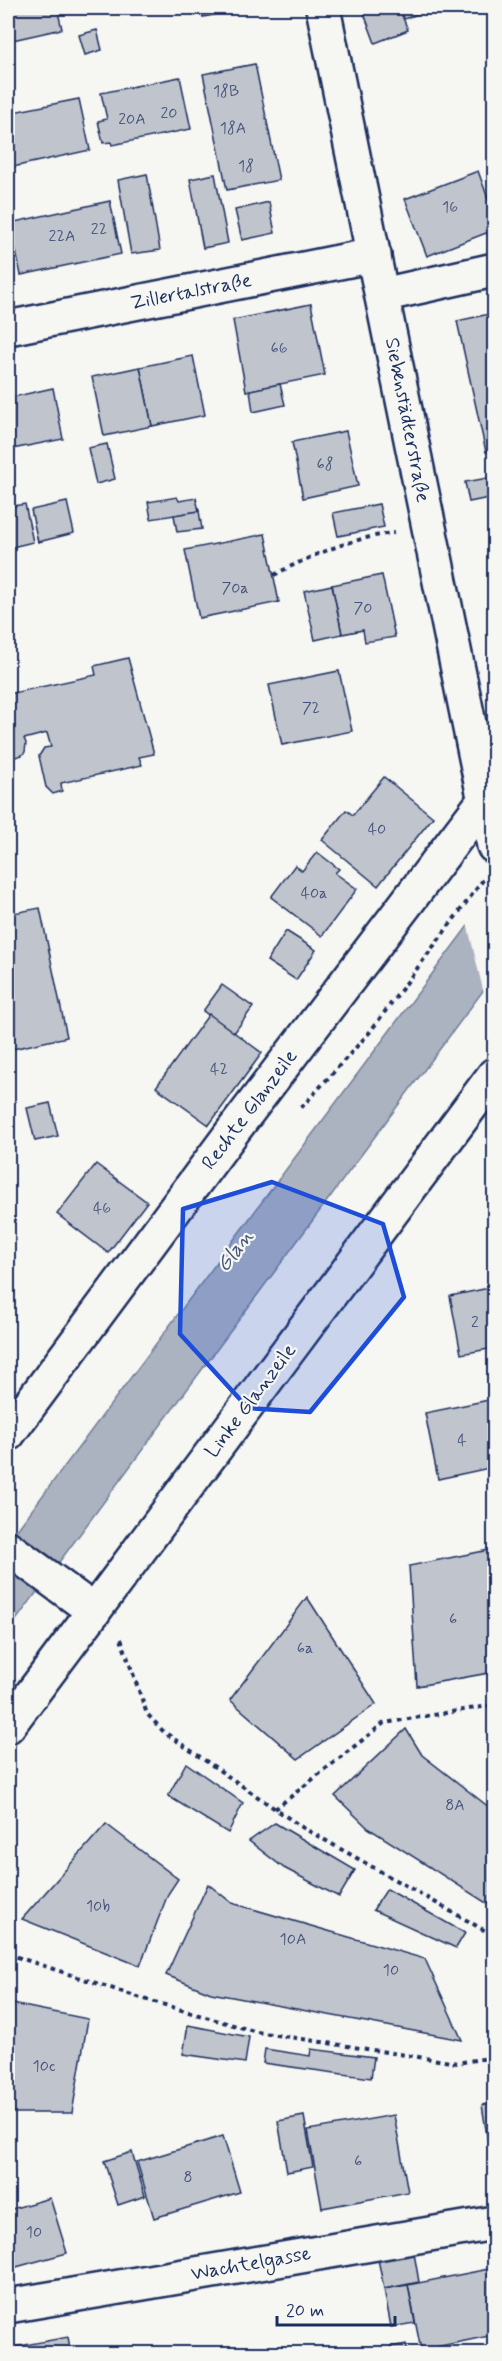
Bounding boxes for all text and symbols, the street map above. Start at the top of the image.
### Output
house number: 18B [213,81,239,102]
house number: 20 [161,103,178,124]
house number: 20A [118,109,146,130]
house number: 18A [220,118,246,139]
house number: 18 [238,156,254,177]
house number: 16 [442,197,458,218]
house number: 22 [91,219,107,240]
house number: 22A [49,226,75,247]
street label: Zillertalstraße [128,267,254,317]
street label: Siebenstädterstraße [378,335,436,505]
house number: 66 [270,338,288,359]
house number: 68 [317,454,333,475]
house number: 70a [221,578,249,599]
house number: 70 [354,598,372,619]
house number: 72 [302,698,320,719]
house number: 40 [368,819,386,840]
house number: 40a [301,883,327,904]
street label: Rechte Glanzeile [196,1044,304,1176]
house number: 42 [210,1059,228,1080]
house number: 46 [93,1198,111,1219]
water label: Glan [210,1224,260,1278]
house number: 2 [471,1312,479,1333]
street label: Linke Glanzeile [199,1338,303,1464]
house number: 4 [457,1430,467,1451]
house number: 6 [449,1609,457,1630]
house number: 6a [297,1638,313,1659]
house number: 8A [445,1795,465,1816]
house number: 10b [86,1896,110,1917]
house number: 10A [280,1929,306,1950]
house number: 10 [383,1960,399,1981]
house number: 10c [33,2056,56,2077]
house number: 6 [354,2151,362,2172]
house number: 8 [183,2167,193,2188]
house number: 10 [26,2222,42,2243]
street label: Wachtelgasse [189,2240,313,2289]
scale bar [277,2289,396,2327]
text: 20 m [286,2299,324,2323]

